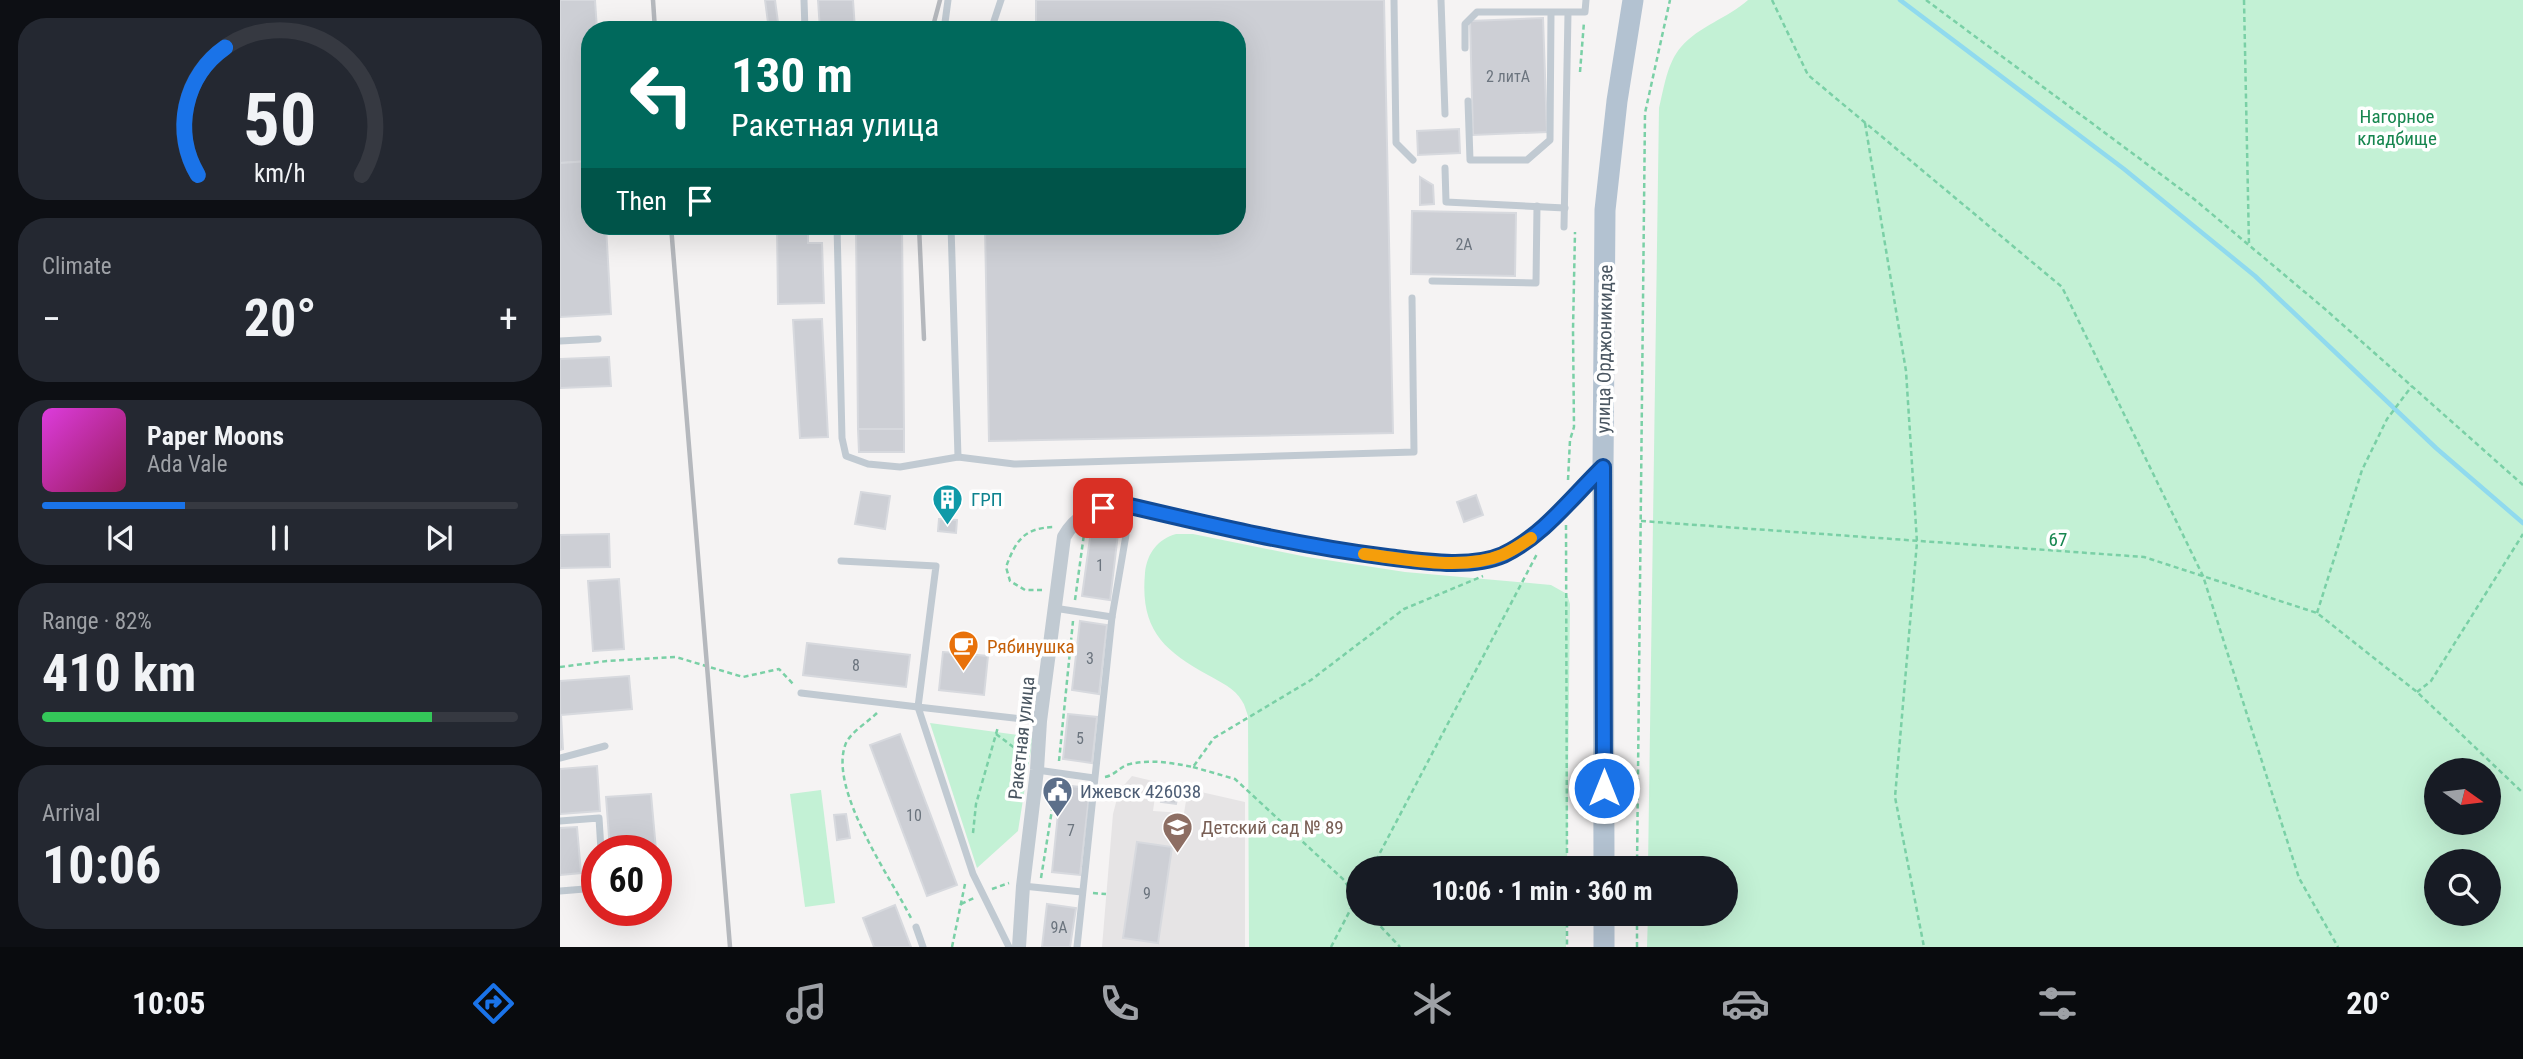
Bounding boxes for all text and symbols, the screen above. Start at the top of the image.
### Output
text: 130 m [731,47,853,104]
icon: left [616,49,707,140]
house number: 2 литА [1486,67,1530,86]
text: 50 [243,77,317,163]
park label: Нагорное кладбище [2357,105,2437,150]
text: Ракетная улица [731,106,939,144]
text: km/h [254,159,306,188]
icon: arrive [681,182,719,220]
text: Then [616,186,667,216]
house number: 2А [1455,235,1473,254]
text: Climate [42,253,112,280]
street label: улица Орджоникидзе [1592,264,1617,434]
text: 20° [244,288,316,349]
text: − [42,297,61,341]
text: + [499,297,518,341]
text: Paper Moons [147,421,284,451]
text: Ada Vale [147,451,227,478]
pin [1073,478,1133,538]
building icon: ГРП [931,482,965,526]
place label: ГРП [971,488,1003,511]
icon: arrive [1084,489,1122,527]
icon: previous [102,519,140,557]
icon: pause [261,519,299,557]
icon: next [420,519,458,557]
park label: 67 [2049,528,2067,551]
house number: 1 [1096,556,1104,575]
text: Range · 82% [42,608,152,635]
cafe icon: Рябинушка [947,629,981,673]
place label: Рябинушка [987,635,1075,658]
text: 410 km [42,643,196,704]
house number: 3 [1086,649,1094,668]
house number: 8 [852,656,860,675]
street label: Ракетная улица [1004,675,1039,801]
house number: 5 [1076,729,1084,748]
position arrow [1567,751,1641,825]
north arrow [2424,758,2501,835]
map controls [2424,758,2501,926]
public building icon: Ижевск 426038 [1040,774,1074,818]
place label: Ижевск 426038 [1080,780,1201,803]
text: Arrival [42,800,101,827]
house number: 10 [906,806,922,825]
school or university icon: Детский сад № 89 [1161,810,1195,854]
place label: Детский сад № 89 [1201,816,1344,839]
house number: 7 [1067,821,1075,840]
text: 10:06 [42,835,161,896]
speed limit sign: 60 [581,835,672,926]
button: search [2424,849,2501,926]
text: 10:06 · 1 min · 360 m [1432,876,1652,906]
house number: 9 [1143,884,1151,903]
house number: 9А [1050,918,1068,937]
icon: directions [469,979,518,1028]
icon: music [782,979,831,1028]
icon: phone [1095,979,1144,1028]
icon: climate [1408,979,1457,1028]
icon: car [1721,979,1770,1028]
icon: filters [2033,979,2082,1028]
text: 10:05 [132,984,205,1022]
text: 20° [2346,984,2391,1022]

